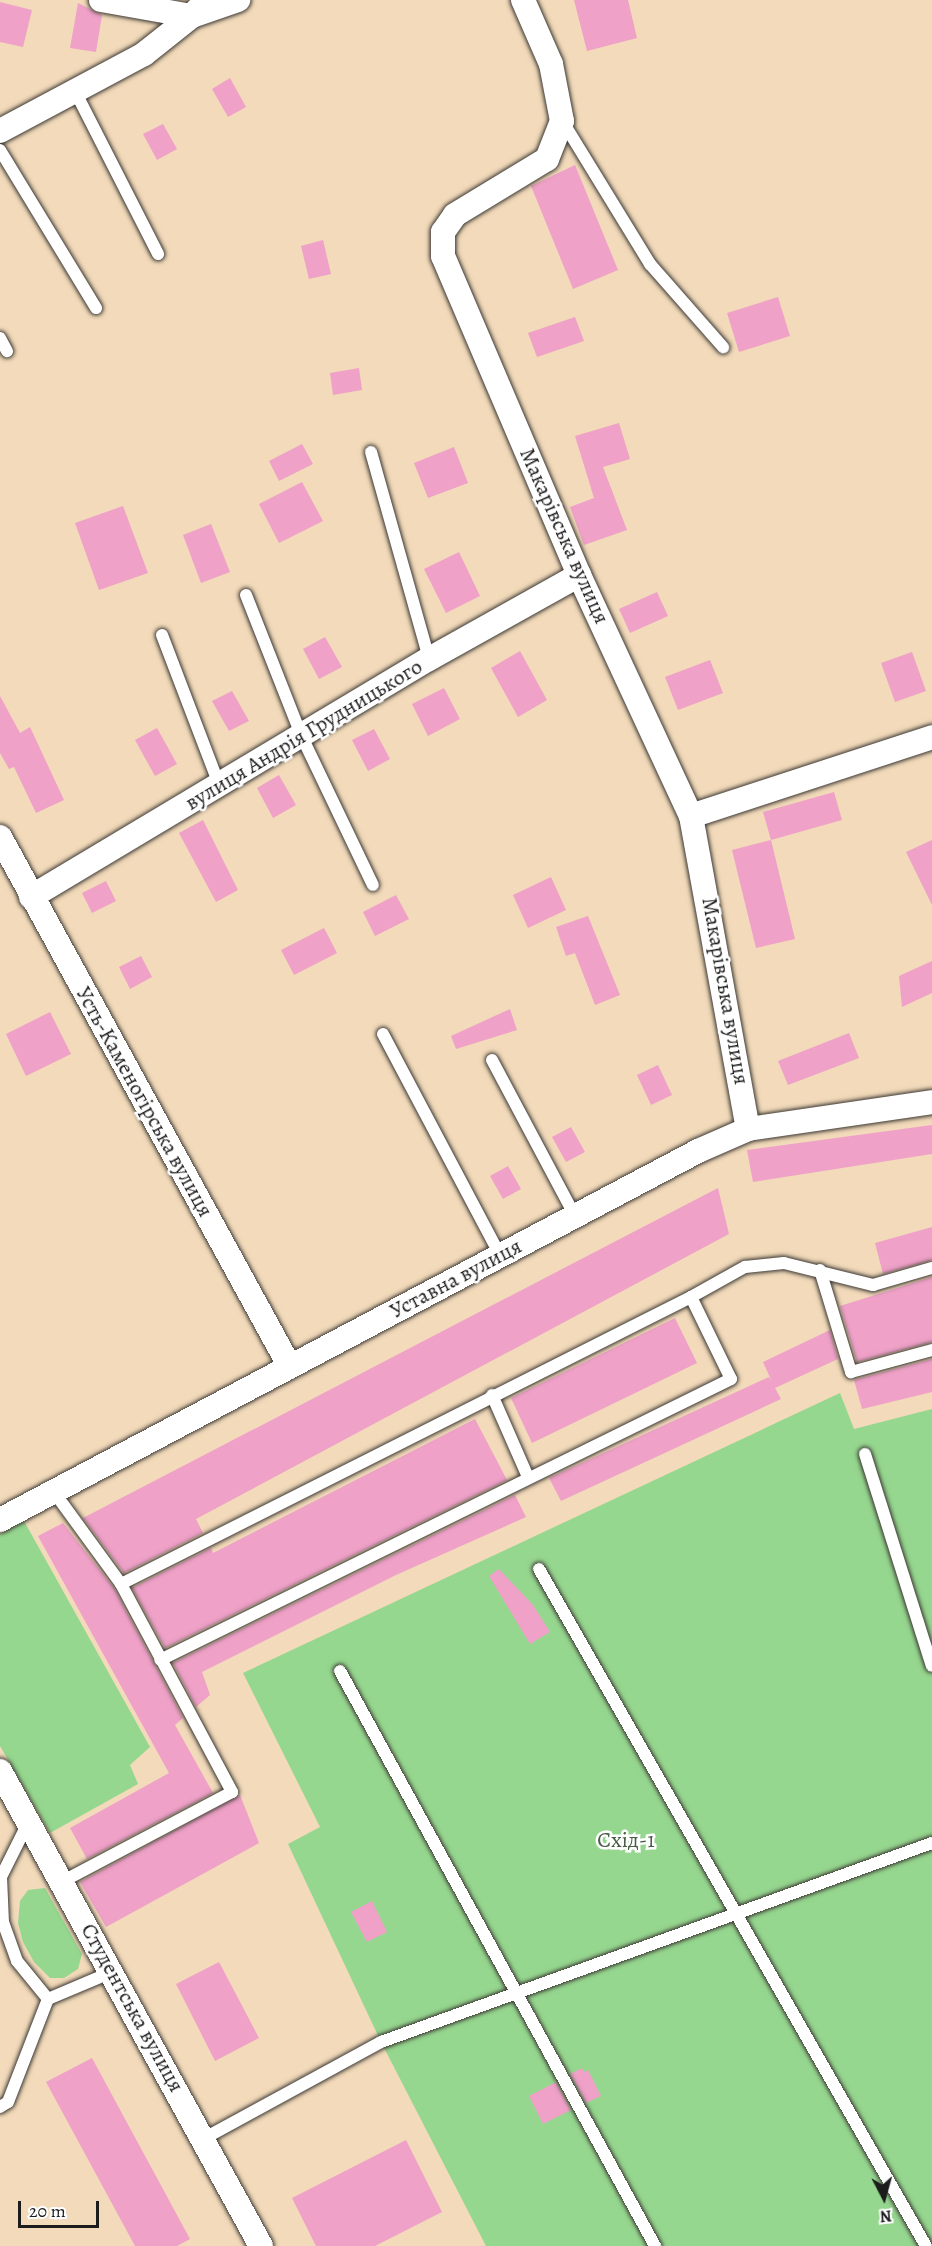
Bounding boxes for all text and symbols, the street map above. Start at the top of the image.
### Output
street label: Макарівська вулиця [513,444,615,628]
street label: вулиця Андрія Грудницького [181,654,427,816]
street label: Макарівська вулиця [696,895,754,1087]
street label: Усть-Каменогірська вулиця [70,982,218,1222]
street label: Уставна вулиця [386,1233,526,1325]
park label: Схід-1 [597,1828,655,1854]
street label: Студентська вулиця [75,1919,189,2097]
north arrow [854,2168,914,2228]
scale bar [21,2189,102,2227]
text: 20 m [29,2199,66,2223]
text: N [879,2204,893,2227]

